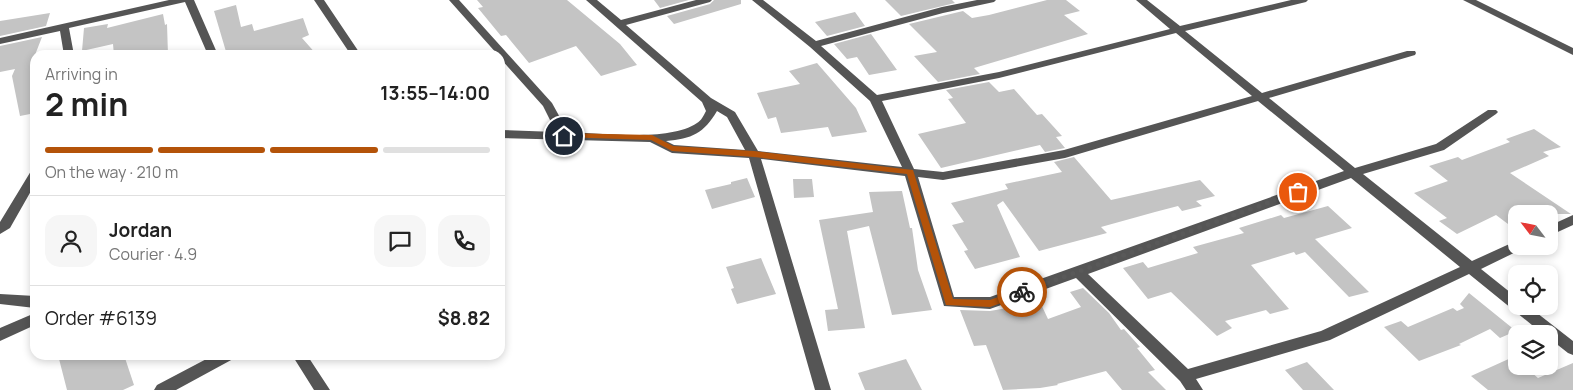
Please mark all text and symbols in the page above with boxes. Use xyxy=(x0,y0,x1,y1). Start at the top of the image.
text: Arriving in xyxy=(45,63,118,85)
text: 13:55–14:00 xyxy=(380,80,490,106)
text: 2 min xyxy=(45,82,128,126)
pin xyxy=(543,115,585,157)
icon: home xyxy=(550,122,578,150)
text: On the way · 210 m xyxy=(45,161,178,183)
pin xyxy=(1277,171,1319,213)
icon: bag xyxy=(1284,178,1312,206)
north arrow xyxy=(1508,205,1558,255)
map controls xyxy=(1508,205,1558,375)
button: person xyxy=(45,215,97,267)
button: chat xyxy=(374,215,426,267)
button: phone xyxy=(438,215,490,267)
text: Jordan xyxy=(109,217,172,243)
text: Courier · 4.9 xyxy=(109,243,197,265)
button: locate xyxy=(1508,265,1558,315)
courier xyxy=(997,267,1047,317)
icon: bike xyxy=(1008,278,1036,306)
text: Order #6139 xyxy=(45,305,157,331)
text: $8.82 xyxy=(438,305,490,331)
button: layers xyxy=(1508,325,1558,375)

